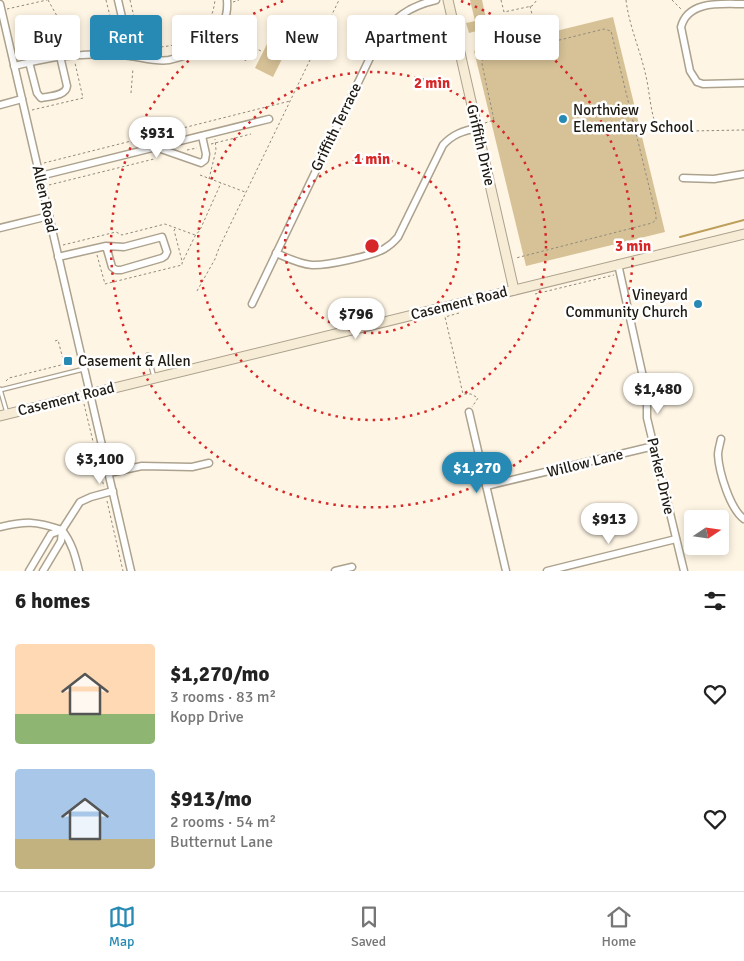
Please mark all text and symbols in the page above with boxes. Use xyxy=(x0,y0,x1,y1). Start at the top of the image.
chip: Buy xyxy=(15,15,80,60)
chip: Rent xyxy=(90,15,162,60)
chip: Filters xyxy=(172,15,257,60)
chip: New xyxy=(267,15,337,60)
chip: Apartment xyxy=(347,15,465,60)
chip: House xyxy=(475,15,559,60)
text: 2 min xyxy=(414,74,450,92)
street label: Griffith Terrace xyxy=(307,80,365,174)
place label: Northview Elementary School xyxy=(573,101,694,136)
street label: Griffith Drive xyxy=(463,103,499,187)
marker: Northview Elementary School xyxy=(557,113,569,125)
pin: $931 xyxy=(127,116,187,159)
text: $931 xyxy=(140,123,174,143)
text: 1 min xyxy=(354,150,390,168)
street label: Allen Road xyxy=(29,164,61,234)
centre of rings xyxy=(363,237,381,255)
text: 3 min xyxy=(615,237,651,255)
street label: Casement Road xyxy=(409,282,509,324)
place label: Vineyard Community Church xyxy=(565,286,688,321)
pin: $796 xyxy=(326,298,386,340)
marker: Vineyard Community Church xyxy=(692,298,704,310)
text: $796 xyxy=(339,304,373,324)
place label: Casement & Allen xyxy=(78,352,191,370)
marker: Casement & Allen xyxy=(62,355,74,367)
pin: $1,480 xyxy=(617,372,699,415)
street label: Casement Road xyxy=(16,378,116,420)
text: $1,480 xyxy=(634,379,682,399)
street label: Parker Drive xyxy=(643,436,679,516)
pin: $3,100 xyxy=(59,442,141,485)
street label: Willow Lane xyxy=(545,445,625,481)
text: $3,100 xyxy=(76,449,124,469)
pin: $1,270 xyxy=(436,452,518,494)
text: $1,270 xyxy=(453,458,501,478)
pin: $913 xyxy=(579,502,639,545)
text: $913 xyxy=(592,509,626,529)
north arrow xyxy=(684,510,729,555)
map controls xyxy=(684,510,729,555)
icon: filters xyxy=(701,587,729,615)
text: 6 homes xyxy=(15,588,90,614)
text: $1,270/mo xyxy=(170,661,269,687)
icon: home xyxy=(55,664,115,724)
icon: heart xyxy=(701,680,729,708)
text: 3 rooms · 83 m² xyxy=(170,687,276,707)
text: Kopp Drive xyxy=(170,707,244,727)
text: $913/mo xyxy=(170,786,252,812)
icon: home xyxy=(55,789,115,849)
icon: heart xyxy=(701,805,729,833)
text: 2 rooms · 54 m² xyxy=(170,812,276,832)
text: Butternut Lane xyxy=(170,832,273,852)
tab: Map xyxy=(108,903,136,950)
tab: Saved xyxy=(351,903,386,950)
tab: Home xyxy=(601,903,636,950)

